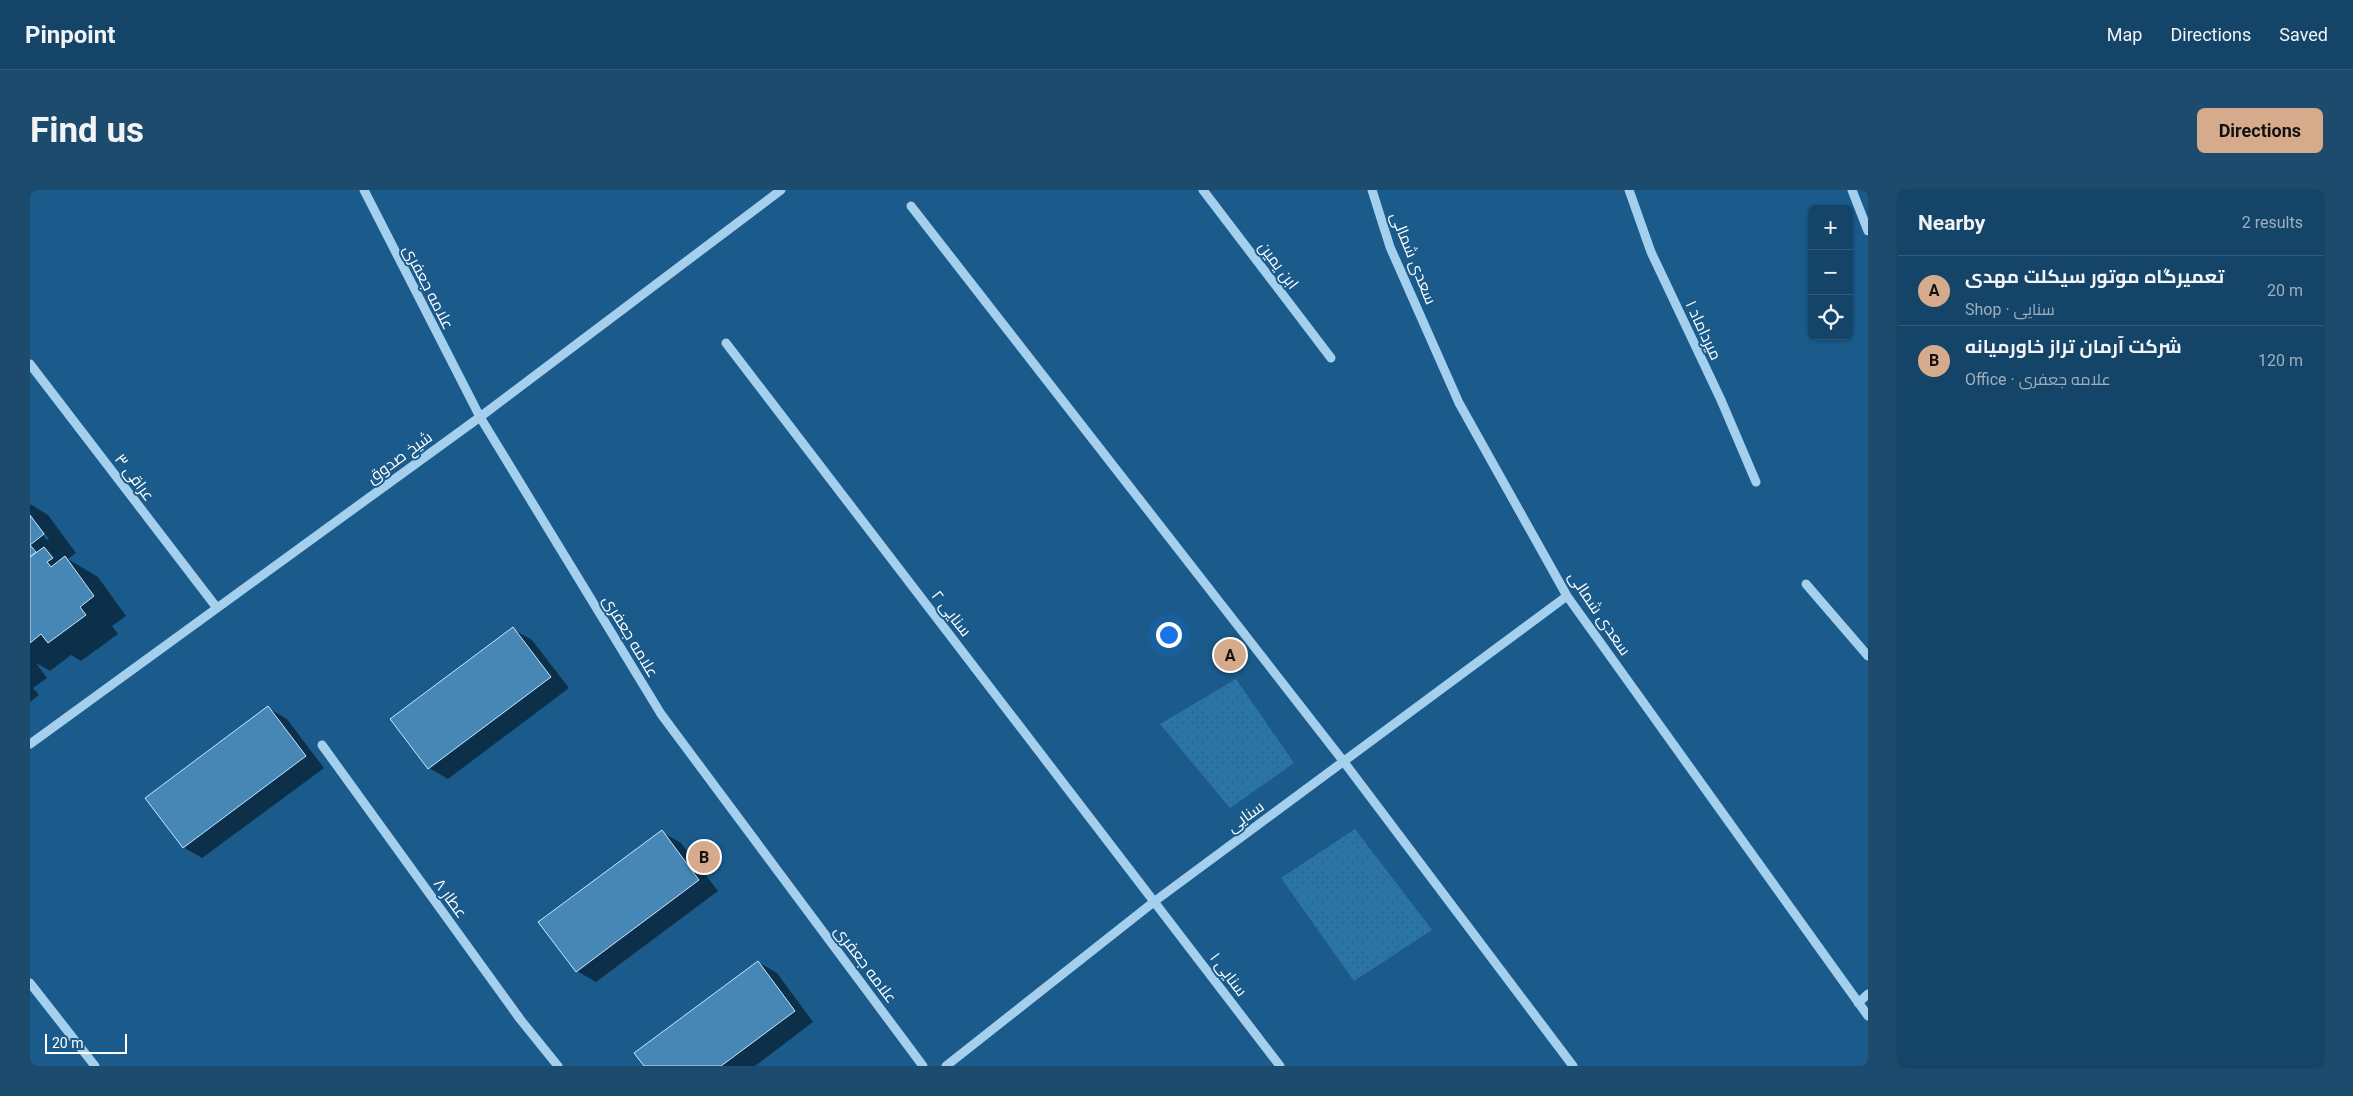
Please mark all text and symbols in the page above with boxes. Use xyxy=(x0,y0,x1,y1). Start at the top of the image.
text: Pinpoint xyxy=(25,21,115,49)
text: Map xyxy=(2107,24,2142,45)
text: Directions xyxy=(2170,24,2251,45)
text: Saved xyxy=(2279,24,2328,45)
button: Directions xyxy=(2197,108,2323,153)
text: Find us xyxy=(30,110,144,151)
map controls xyxy=(1808,205,1853,340)
button: + xyxy=(1808,205,1853,250)
street label: سعدی شمالی xyxy=(1386,209,1441,307)
text: Nearby xyxy=(1918,211,1985,235)
text: 2 results xyxy=(2242,213,2303,232)
street label: ابن یمین xyxy=(1254,238,1303,293)
street label: علامه جعفری xyxy=(398,242,458,333)
button: − xyxy=(1808,250,1853,295)
text: تعمیرگاه موتور سیکلت مهدی xyxy=(1965,265,2224,288)
text: A xyxy=(1929,281,1939,300)
text: 20 m xyxy=(2267,281,2303,300)
button: locate xyxy=(1808,295,1853,340)
street label: میرداماد ۱ xyxy=(1682,297,1726,363)
text: Shop · سنایی xyxy=(1965,300,2055,319)
text: شرکت آرمان تراز خاورمیانه xyxy=(1965,335,2182,358)
text: B xyxy=(1929,351,1939,370)
text: 120 m xyxy=(2258,351,2303,370)
text: Office · علامه جعفری xyxy=(1965,370,2111,389)
street label: شیخ صدوق xyxy=(363,427,437,489)
street label: عراقی ۳ xyxy=(110,450,158,505)
street label: سعدی شمالی xyxy=(1564,568,1635,660)
street label: سنایی ۲ xyxy=(927,586,976,641)
street label: علامه جعفری xyxy=(598,592,662,681)
your location xyxy=(1156,622,1182,648)
pin: A xyxy=(1214,636,1246,674)
street label: سنایی xyxy=(1223,797,1268,837)
pin: B xyxy=(688,838,720,876)
street label: عطار ۸ xyxy=(430,875,471,922)
street label: علامه جعفری xyxy=(829,922,901,1007)
street label: سنایی ۱ xyxy=(1205,949,1251,1001)
scale bar xyxy=(45,1031,128,1054)
text: 20 m xyxy=(52,1035,84,1051)

